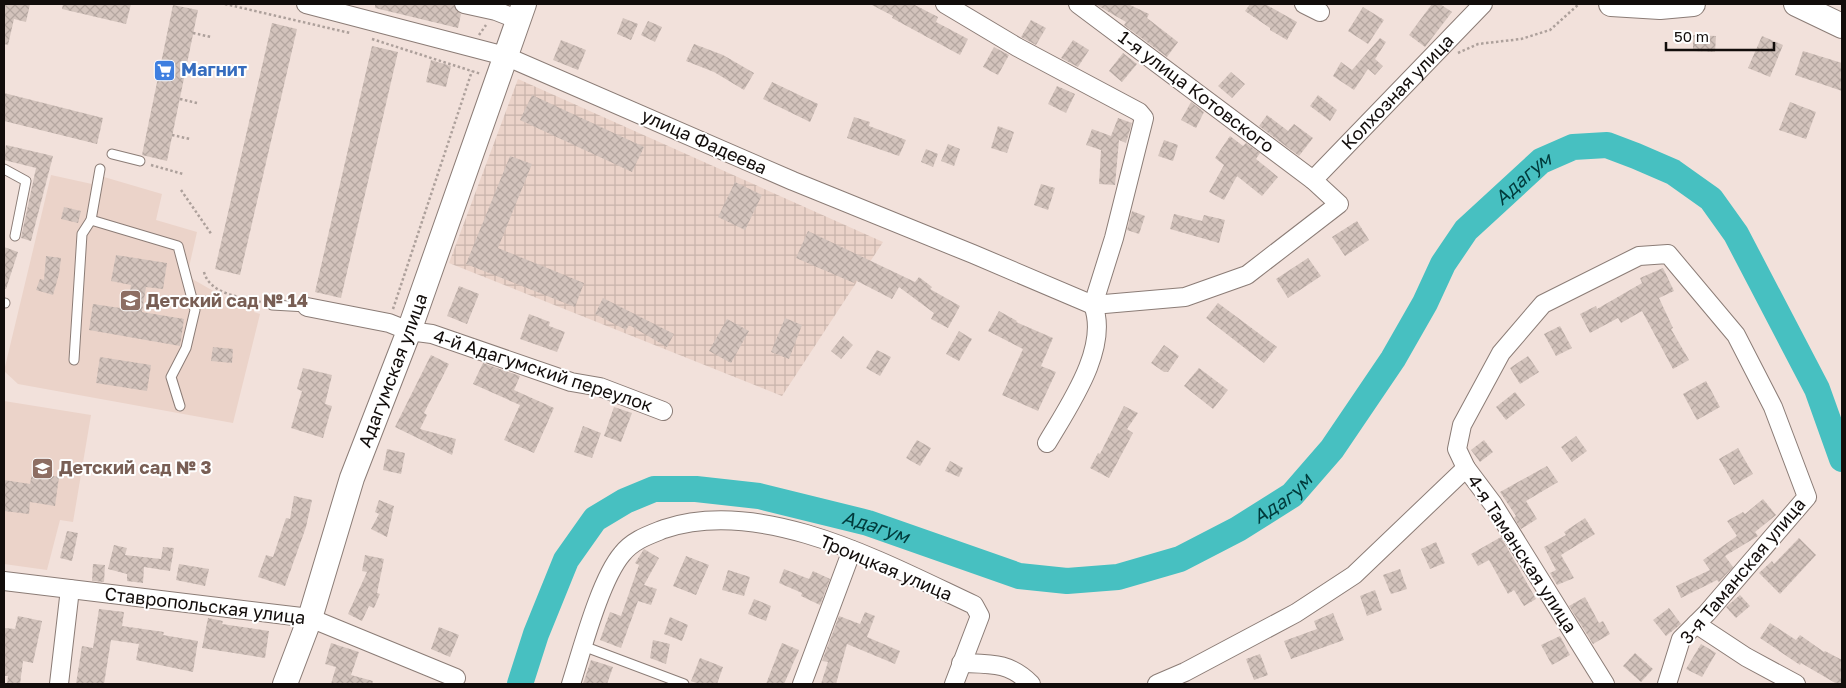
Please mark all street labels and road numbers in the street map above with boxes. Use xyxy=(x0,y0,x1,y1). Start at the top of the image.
street label: 1-я улица Котовского xyxy=(1114,25,1279,157)
street label: Колхозная улица xyxy=(1336,29,1458,154)
street label: улица Фадеева xyxy=(638,104,771,179)
street label: Адагумская улица xyxy=(353,290,431,450)
street label: 4-й Адагумский переулок xyxy=(431,324,656,416)
street label: 4-я Таманская улица xyxy=(1463,470,1582,637)
street label: 3-я Таманская улица xyxy=(1675,493,1810,648)
street label: Троицкая улица xyxy=(817,529,956,605)
street label: Ставропольская улица xyxy=(103,582,307,628)

